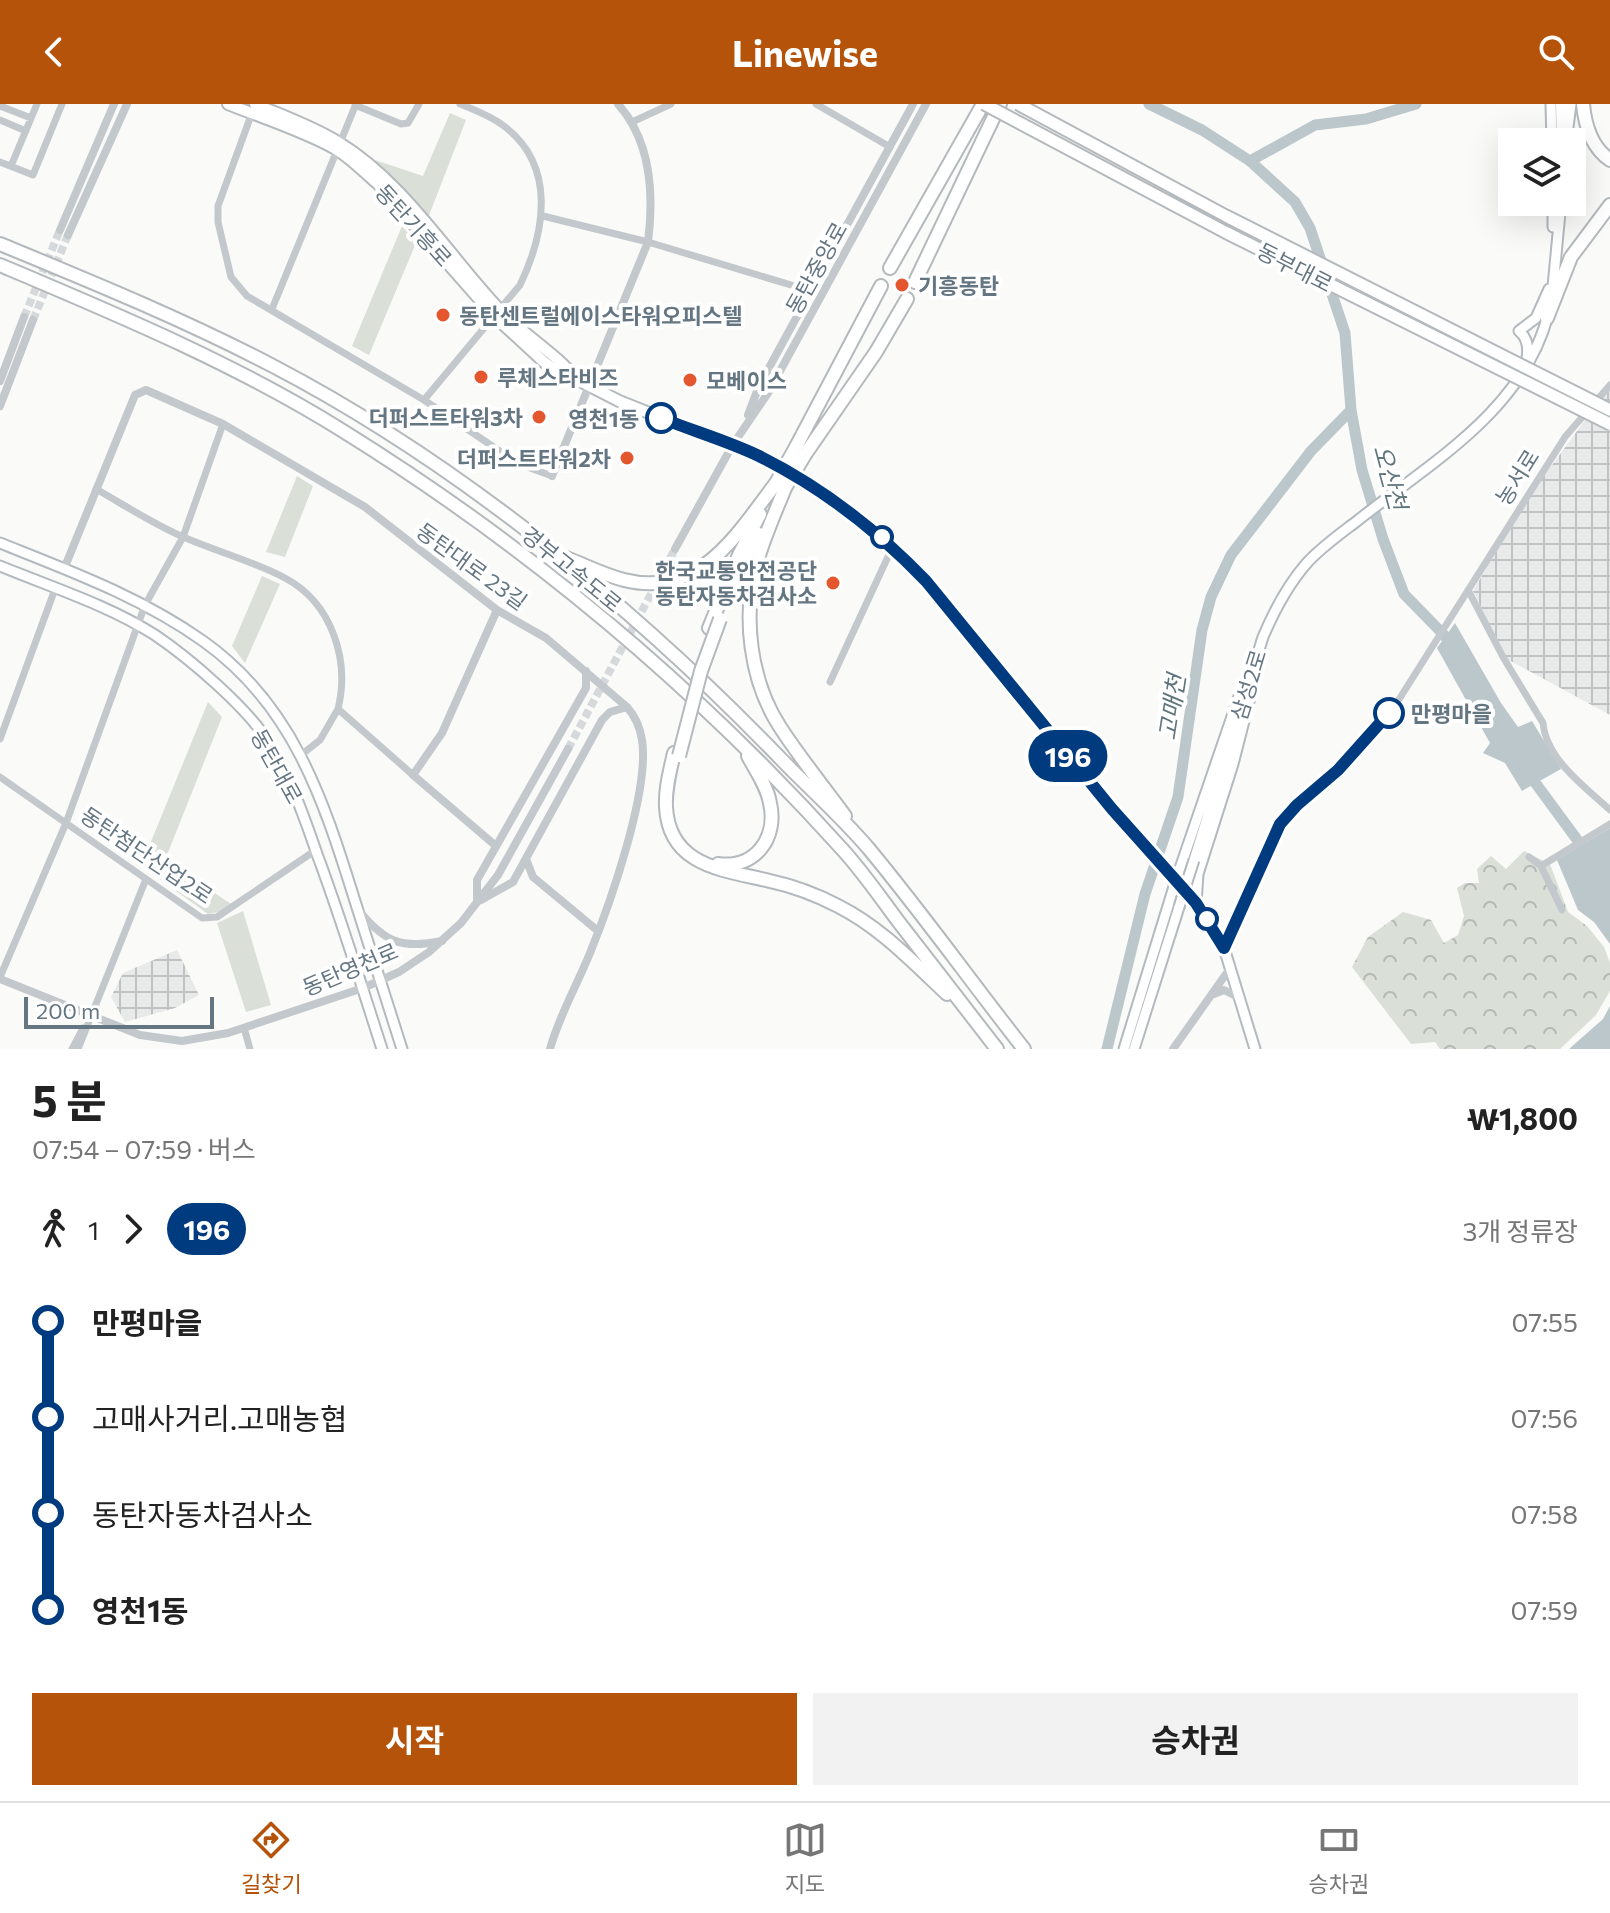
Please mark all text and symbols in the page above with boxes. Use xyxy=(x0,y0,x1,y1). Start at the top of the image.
icon: back xyxy=(32,30,76,74)
text: Linewise xyxy=(732,30,878,74)
icon: search xyxy=(1534,30,1578,74)
map controls xyxy=(1498,128,1586,216)
button: layers xyxy=(1498,128,1586,216)
street label: 동탄기흥로 xyxy=(370,178,458,272)
street label: 동탄중앙로 xyxy=(780,217,852,319)
street label: 동부대로 xyxy=(1253,237,1337,297)
place label: 기흥동탄 xyxy=(918,272,999,299)
marker: 기흥동탄 xyxy=(893,276,911,294)
place label: 동탄센트럴에이스타워오피스텔 xyxy=(459,302,742,329)
marker: 동탄센트럴에이스타워오피스텔 xyxy=(434,306,452,324)
place label: 루체스타비즈 xyxy=(497,364,618,391)
place label: 모베이스 xyxy=(706,367,787,394)
marker: 루체스타비즈 xyxy=(472,368,490,386)
marker: 모베이스 xyxy=(681,371,699,389)
marker: 영천1동 xyxy=(646,403,676,433)
place label: 더퍼스트타워3차 xyxy=(369,404,523,431)
place label: 영천1동 xyxy=(568,405,639,432)
marker: 더퍼스트타워3차 xyxy=(530,408,548,426)
water label: 오산천 xyxy=(1368,441,1414,516)
street label: 농서로 xyxy=(1489,444,1545,510)
place label: 더퍼스트타워2차 xyxy=(457,445,611,472)
marker: 더퍼스트타워2차 xyxy=(618,449,636,467)
street label: 동탄대로 23길 xyxy=(411,517,533,615)
street label: 경부고속도로 xyxy=(516,520,628,618)
unlabelled marker xyxy=(871,526,893,548)
place label: 한국교통안전공단 동탄자동차검사소 xyxy=(655,557,817,609)
marker: 한국교통안전공단 동탄자동차검사소 xyxy=(824,574,842,592)
street label: 삼성2로 xyxy=(1224,646,1272,724)
water label: 고매천 xyxy=(1151,669,1191,742)
marker: 만평마을 xyxy=(1374,698,1404,728)
place label: 만평마을 xyxy=(1411,700,1492,727)
street label: 동탄대로 xyxy=(246,724,308,808)
line badge: 196 xyxy=(1022,730,1114,782)
text: 196 xyxy=(1044,739,1092,773)
street label: 동탄첨단산업2로 xyxy=(76,801,218,909)
unlabelled marker xyxy=(1196,908,1218,930)
street label: 동탄영천로 xyxy=(298,937,402,1001)
scale bar xyxy=(24,993,214,1029)
text: 200 m xyxy=(36,997,100,1024)
text: 5 분 xyxy=(32,1072,107,1126)
text: ₩1,800 xyxy=(1467,1099,1578,1136)
text: 07:54 – 07:59 · 버스 xyxy=(32,1133,256,1164)
icon: walk xyxy=(32,1207,76,1251)
icon: forward xyxy=(111,1207,155,1251)
text: 196 xyxy=(183,1212,230,1246)
text: 1 xyxy=(88,1214,99,1245)
text: 3개 정류장 xyxy=(1463,1215,1578,1246)
text: 만평마을 xyxy=(92,1303,202,1340)
text: 07:55 xyxy=(1511,1306,1578,1337)
text: 고매사거리.고매농협 xyxy=(92,1399,347,1436)
text: 07:56 xyxy=(1511,1402,1578,1433)
text: 동탄자동차검사소 xyxy=(92,1495,313,1532)
text: 07:58 xyxy=(1511,1498,1578,1529)
text: 영천1동 xyxy=(92,1591,188,1628)
text: 07:59 xyxy=(1511,1594,1578,1625)
button: 시작 xyxy=(32,1693,797,1785)
button: 승차권 xyxy=(813,1693,1578,1785)
tab: 길찾기 xyxy=(241,1818,301,1898)
tab: 지도 xyxy=(783,1818,827,1898)
tab: 승차권 xyxy=(1308,1818,1369,1898)

